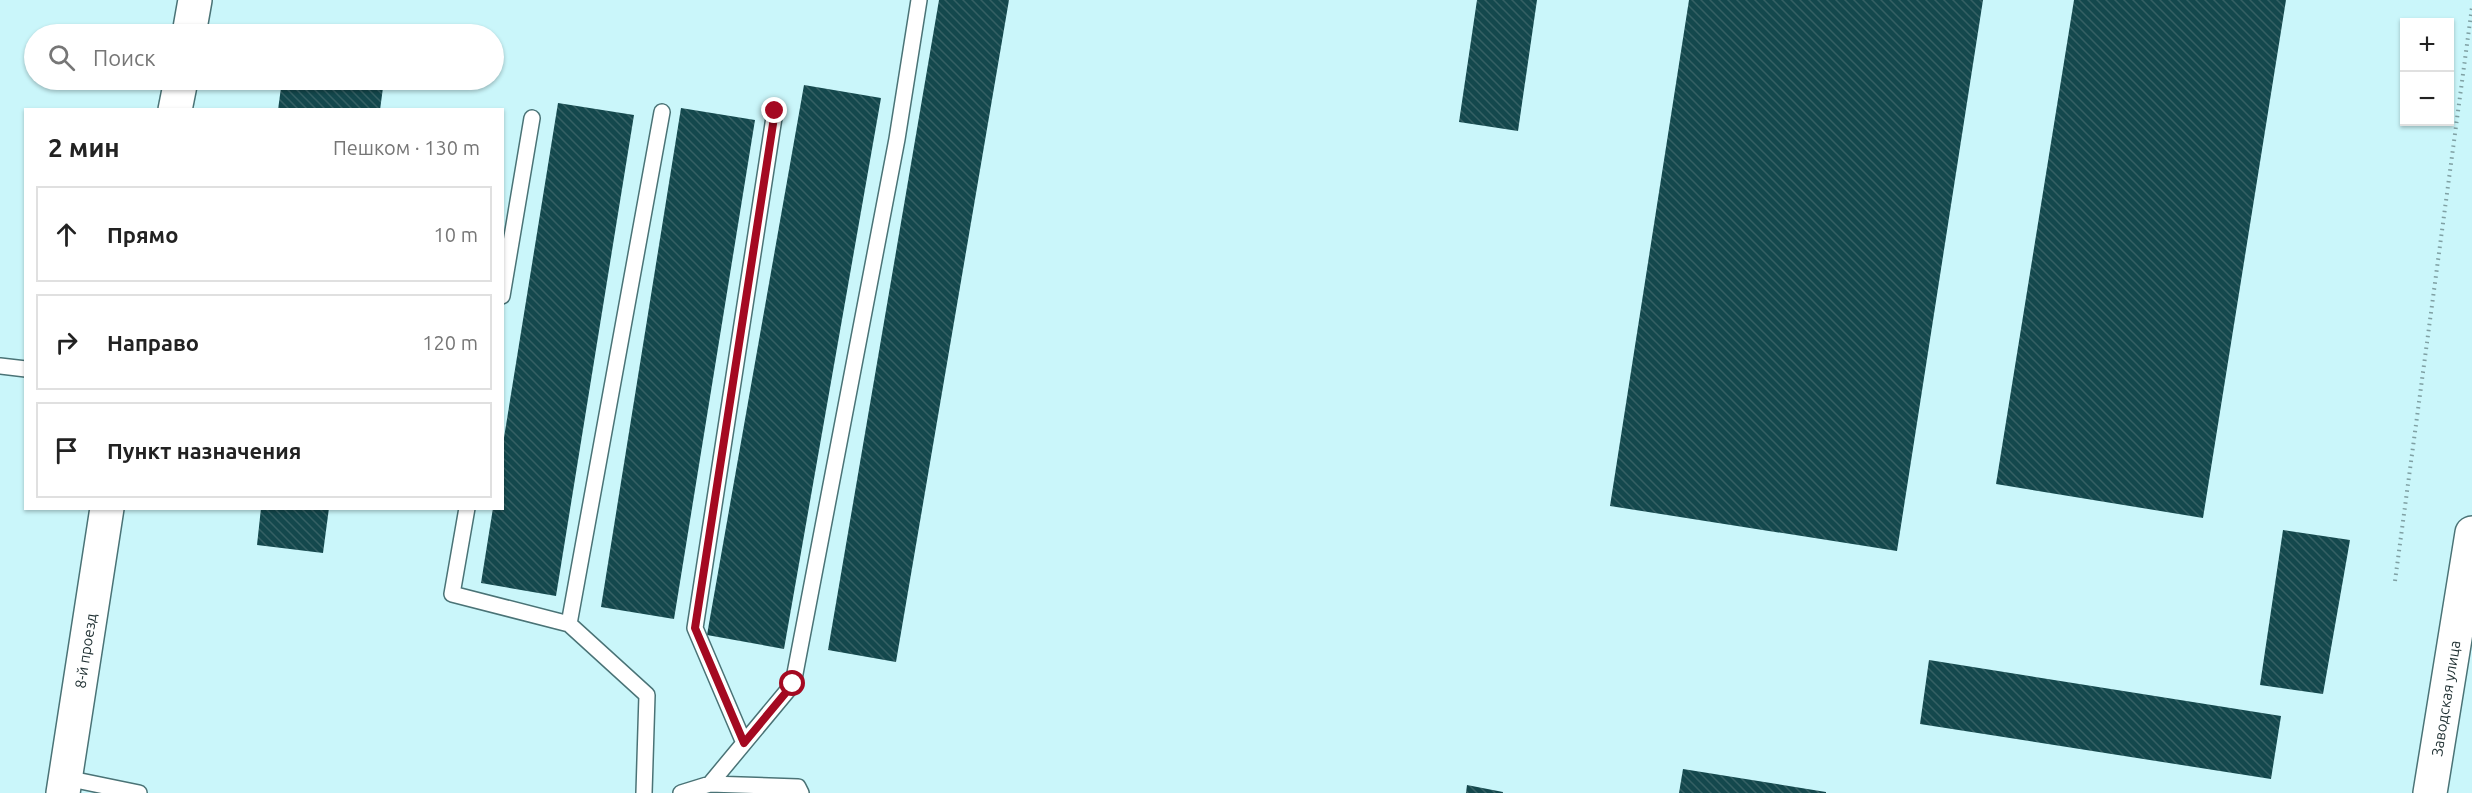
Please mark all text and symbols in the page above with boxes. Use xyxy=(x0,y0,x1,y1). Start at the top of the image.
map controls xyxy=(2400,18,2454,126)
button: + xyxy=(2400,18,2454,72)
search box xyxy=(24,24,504,90)
icon: search xyxy=(45,41,78,74)
text: Поиск xyxy=(93,45,156,70)
button: − xyxy=(2400,72,2454,126)
route end xyxy=(761,97,787,123)
text: 2 мин xyxy=(48,133,120,162)
text: Пешком · 130 m xyxy=(333,136,480,159)
icon: ahead xyxy=(50,218,83,251)
text: Прямо xyxy=(107,222,178,247)
text: 10 m xyxy=(434,223,478,246)
icon: right xyxy=(50,326,83,359)
text: Направо xyxy=(107,330,199,355)
text: 120 m xyxy=(422,331,478,354)
icon: arrive xyxy=(50,434,83,467)
text: Пункт назначения xyxy=(107,438,301,463)
street label: 8-й проезд xyxy=(71,612,99,689)
street label: Заводская улица xyxy=(2428,639,2463,757)
route start xyxy=(779,670,805,696)

